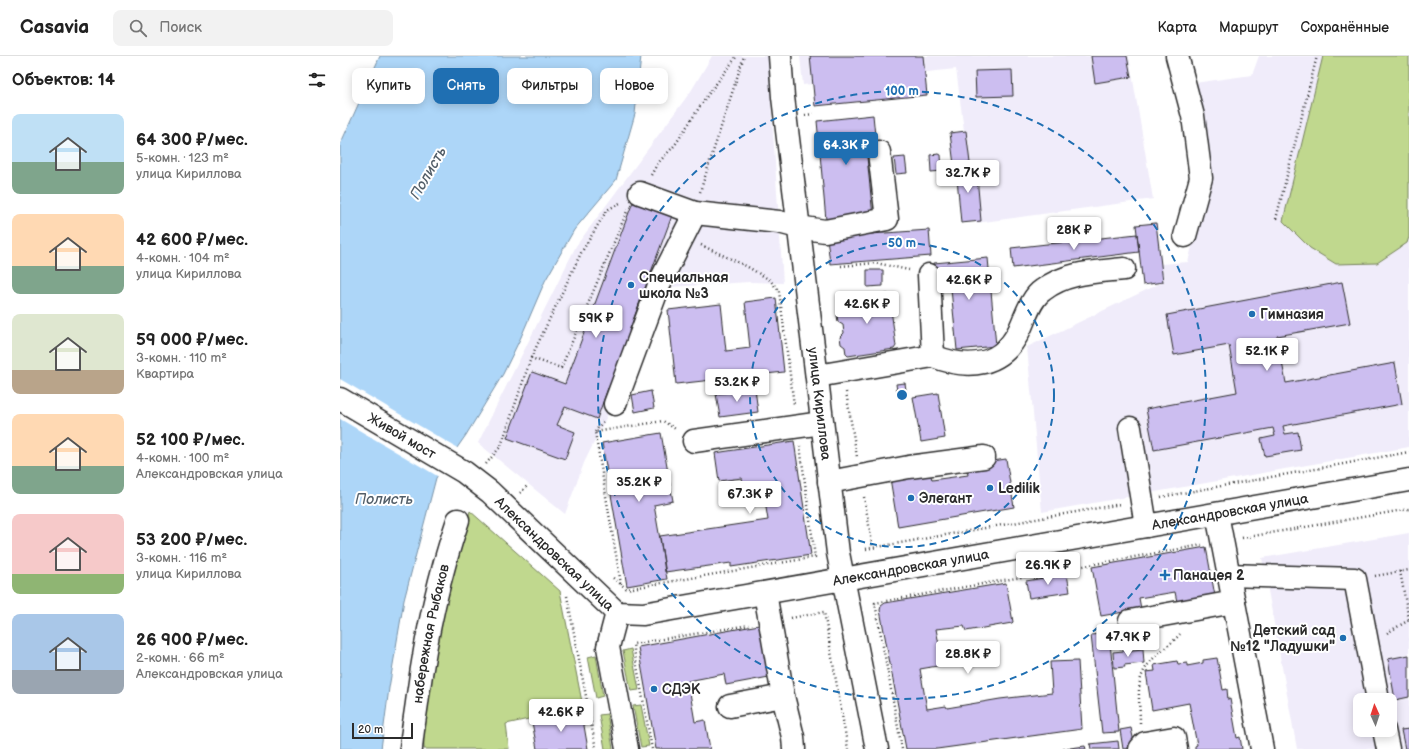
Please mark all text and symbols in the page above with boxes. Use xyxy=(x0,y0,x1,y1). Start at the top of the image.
search box xyxy=(113,10,393,46)
text: Casavia xyxy=(20,16,89,39)
icon: search xyxy=(127,17,149,39)
text: Поиск xyxy=(159,18,202,37)
text: Карта xyxy=(1158,19,1197,36)
text: Маршрут xyxy=(1219,19,1279,36)
text: Сохранённые xyxy=(1301,19,1389,36)
chip: Купить xyxy=(352,68,425,104)
chip: Снять xyxy=(433,68,499,104)
chip: Фильтры xyxy=(507,68,592,104)
chip: Новое xyxy=(600,68,668,104)
icon: filters xyxy=(306,69,328,91)
text: Объектов: 14 xyxy=(12,70,115,90)
text: 100 m xyxy=(885,84,919,99)
icon: home xyxy=(44,130,92,178)
text: 64 300 ₽/мес. xyxy=(136,130,248,150)
pin: 64.3K ₽ xyxy=(809,132,883,166)
text: 64.3K ₽ xyxy=(823,137,869,153)
water label: Полисть xyxy=(406,143,451,203)
text: 5-комн. · 123 m² xyxy=(136,150,229,166)
pin: 32.7K ₽ xyxy=(931,160,1005,194)
text: 32.7K ₽ xyxy=(945,165,991,181)
text: улица Кириллова xyxy=(136,166,242,182)
pin: 28K ₽ xyxy=(1046,217,1102,251)
text: 28K ₽ xyxy=(1056,222,1092,238)
icon: home xyxy=(44,230,92,278)
text: 42 600 ₽/мес. xyxy=(136,230,248,250)
text: 50 m xyxy=(888,236,916,251)
text: 4-комн. · 104 m² xyxy=(136,250,230,266)
text: улица Кириллова xyxy=(136,266,242,282)
pin: 42.6K ₽ xyxy=(932,267,1006,301)
place label: Специальная школа №3 xyxy=(639,269,728,302)
text: 42.6K ₽ xyxy=(946,272,992,288)
marker: Специальная школа №3 xyxy=(626,280,636,290)
pin: 42.6K ₽ xyxy=(830,291,904,325)
text: 42.6K ₽ xyxy=(844,296,890,312)
pin: 59K ₽ xyxy=(568,305,624,339)
place label: Гимназия xyxy=(1260,306,1324,323)
marker: Гимназия xyxy=(1247,309,1257,319)
text: 59K ₽ xyxy=(578,310,614,326)
icon: home xyxy=(44,330,92,378)
text: 59 000 ₽/мес. xyxy=(136,330,248,350)
pin: 52.1K ₽ xyxy=(1230,338,1304,372)
text: 52.1K ₽ xyxy=(1245,343,1289,359)
street label: улица Кириллова xyxy=(804,346,835,462)
text: 3-комн. · 110 m² xyxy=(136,350,227,366)
text: Квартира xyxy=(136,366,194,382)
pin: 53.2K ₽ xyxy=(700,369,774,403)
text: 53.2K ₽ xyxy=(714,374,760,390)
centre of rings xyxy=(895,388,909,402)
street label: Живой мост xyxy=(365,409,439,463)
icon: home xyxy=(44,430,92,478)
text: 52 100 ₽/мес. xyxy=(136,430,245,450)
text: 4-комн. · 100 m² xyxy=(136,450,229,466)
text: Александровская улица xyxy=(136,466,283,482)
pin: 35.2K ₽ xyxy=(602,469,676,503)
text: 35.2K ₽ xyxy=(616,474,662,490)
place label: Ledilik xyxy=(998,480,1040,497)
pin: 67.3K ₽ xyxy=(713,481,787,515)
marker: Ledilik xyxy=(985,483,995,493)
text: 67.3K ₽ xyxy=(727,486,773,502)
water label: Полисть xyxy=(355,490,413,509)
place label: Элегант xyxy=(919,490,972,507)
street label: Александровская улица xyxy=(1150,490,1310,534)
street label: Александровская улица xyxy=(490,493,618,615)
marker: Элегант xyxy=(906,493,916,503)
icon: home xyxy=(44,530,92,578)
text: 53 200 ₽/мес. xyxy=(136,530,247,550)
street label: Александровская улица xyxy=(830,546,991,590)
text: 3-комн. · 116 m² xyxy=(136,550,227,566)
pin: 26.9K ₽ xyxy=(1011,552,1085,586)
text: 26.9K ₽ xyxy=(1025,557,1071,573)
street label: набережная Рыбаков xyxy=(409,562,453,704)
text: улица Кириллова xyxy=(136,566,242,582)
place label: Панацея 2 xyxy=(1173,567,1245,584)
marker: Панацея 2 xyxy=(1160,570,1170,580)
place label: Детский сад №12 "Ладушки" xyxy=(1230,622,1336,655)
pin: 47.9K ₽ xyxy=(1091,624,1165,658)
text: 47.9K ₽ xyxy=(1105,629,1151,645)
icon: home xyxy=(44,630,92,678)
text: 26 900 ₽/мес. xyxy=(136,630,248,650)
marker: Детский сад №12 "Ладушки" xyxy=(1338,633,1348,643)
pin: 28.8K ₽ xyxy=(931,641,1005,675)
text: 28.8K ₽ xyxy=(945,646,991,662)
text: 2-комн. · 66 m² xyxy=(136,650,225,666)
text: Александровская улица xyxy=(136,666,283,682)
place label: СДЭК xyxy=(662,681,701,698)
marker: СДЭК xyxy=(649,684,659,694)
north arrow xyxy=(1353,693,1397,737)
map controls xyxy=(1353,693,1397,737)
pin: 42.6K ₽ xyxy=(524,699,598,733)
text: 42.6K ₽ xyxy=(538,704,584,720)
scale bar xyxy=(352,721,413,740)
text: 20 m xyxy=(358,723,383,736)

